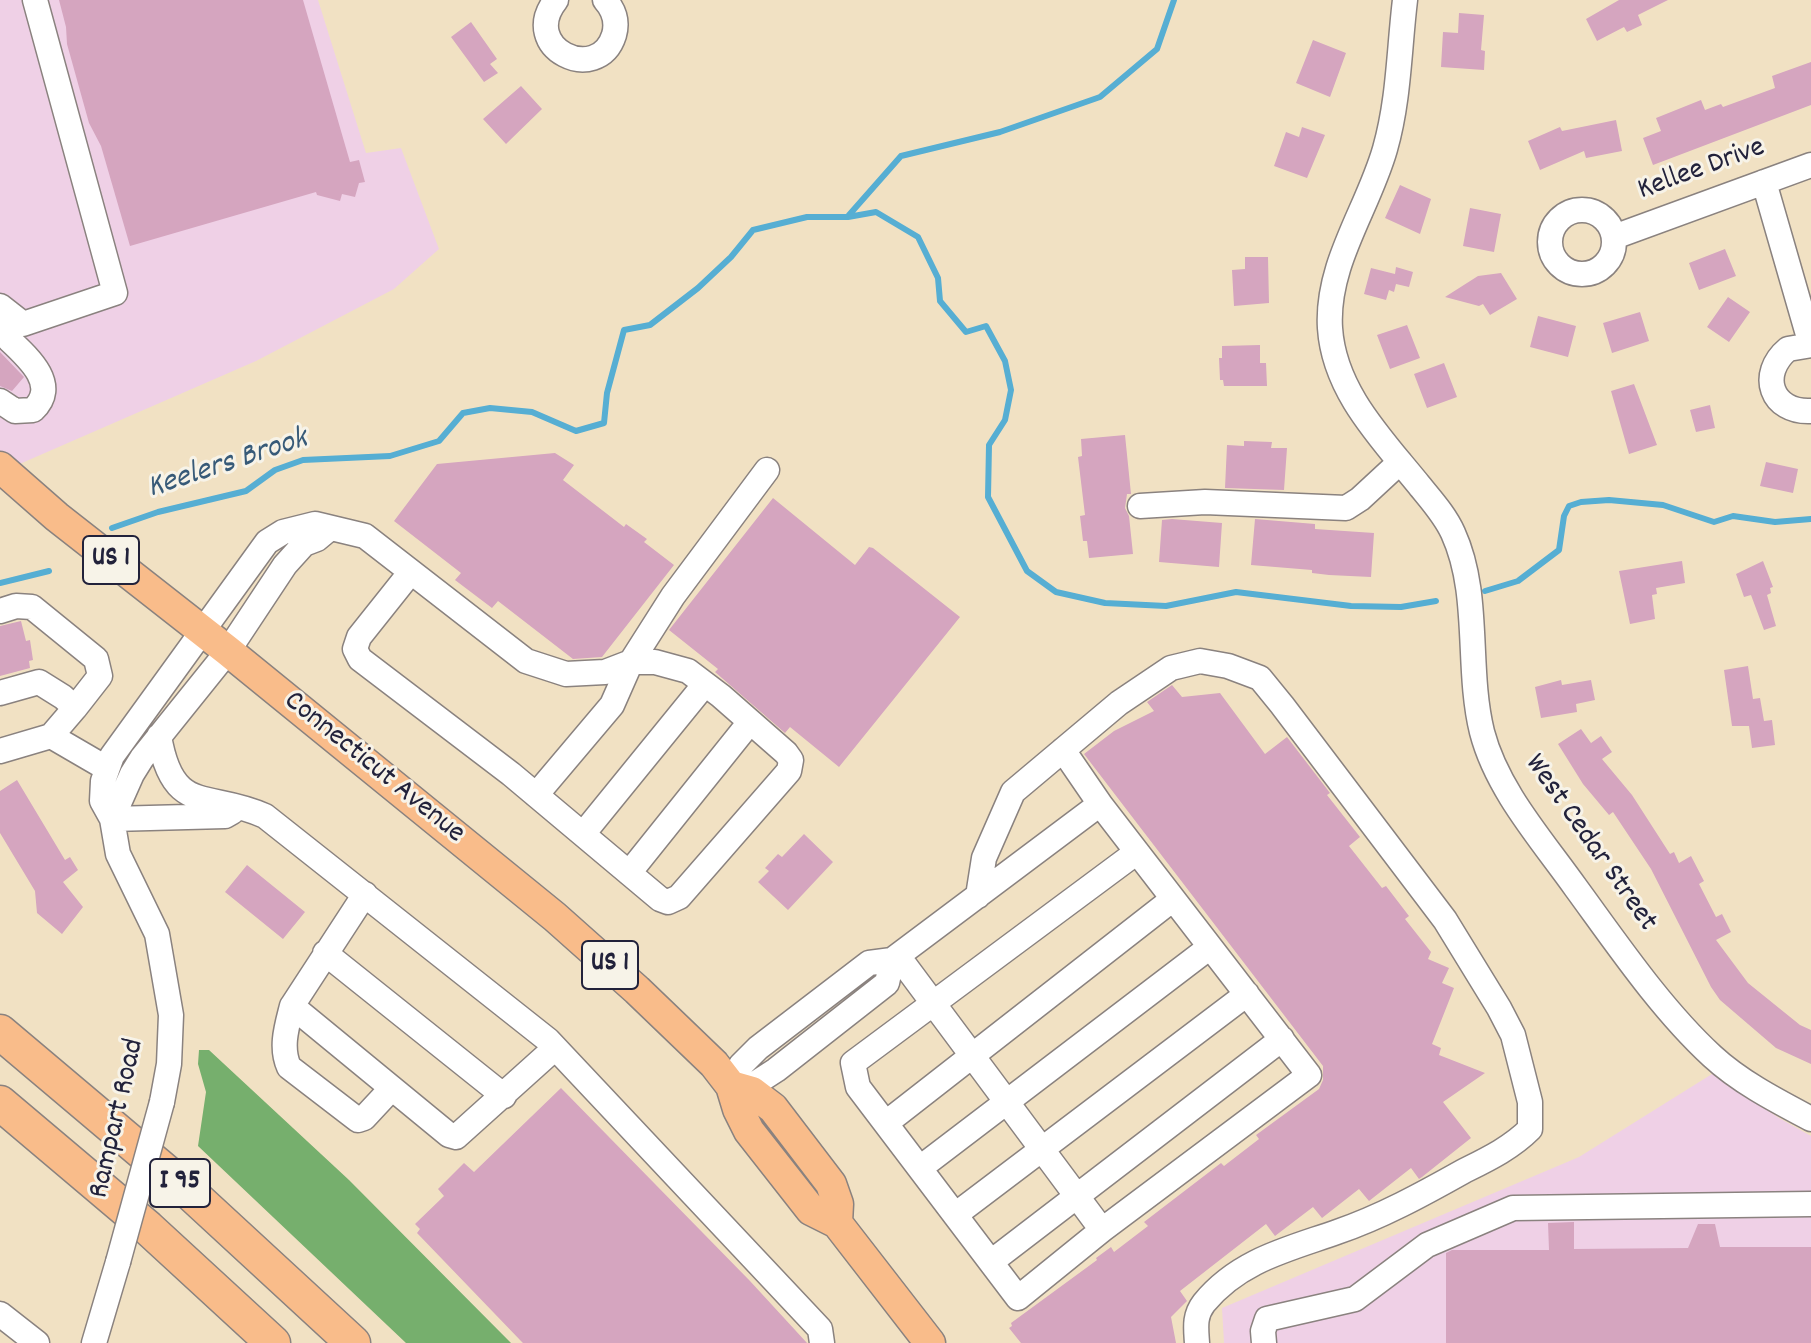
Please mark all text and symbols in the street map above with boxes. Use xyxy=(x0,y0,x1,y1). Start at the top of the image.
street label: Kellee Drive xyxy=(1634,131,1770,211)
water label: Keelers Brook xyxy=(143,422,313,510)
road number: US 1 xyxy=(83,536,139,584)
street label: Connecticut Avenue xyxy=(275,685,471,853)
street label: West Cedar Street xyxy=(1515,748,1663,940)
road number: US 1 xyxy=(582,941,638,989)
street label: Rampart Road xyxy=(83,1036,155,1202)
road number: I 95 xyxy=(150,1159,210,1207)

